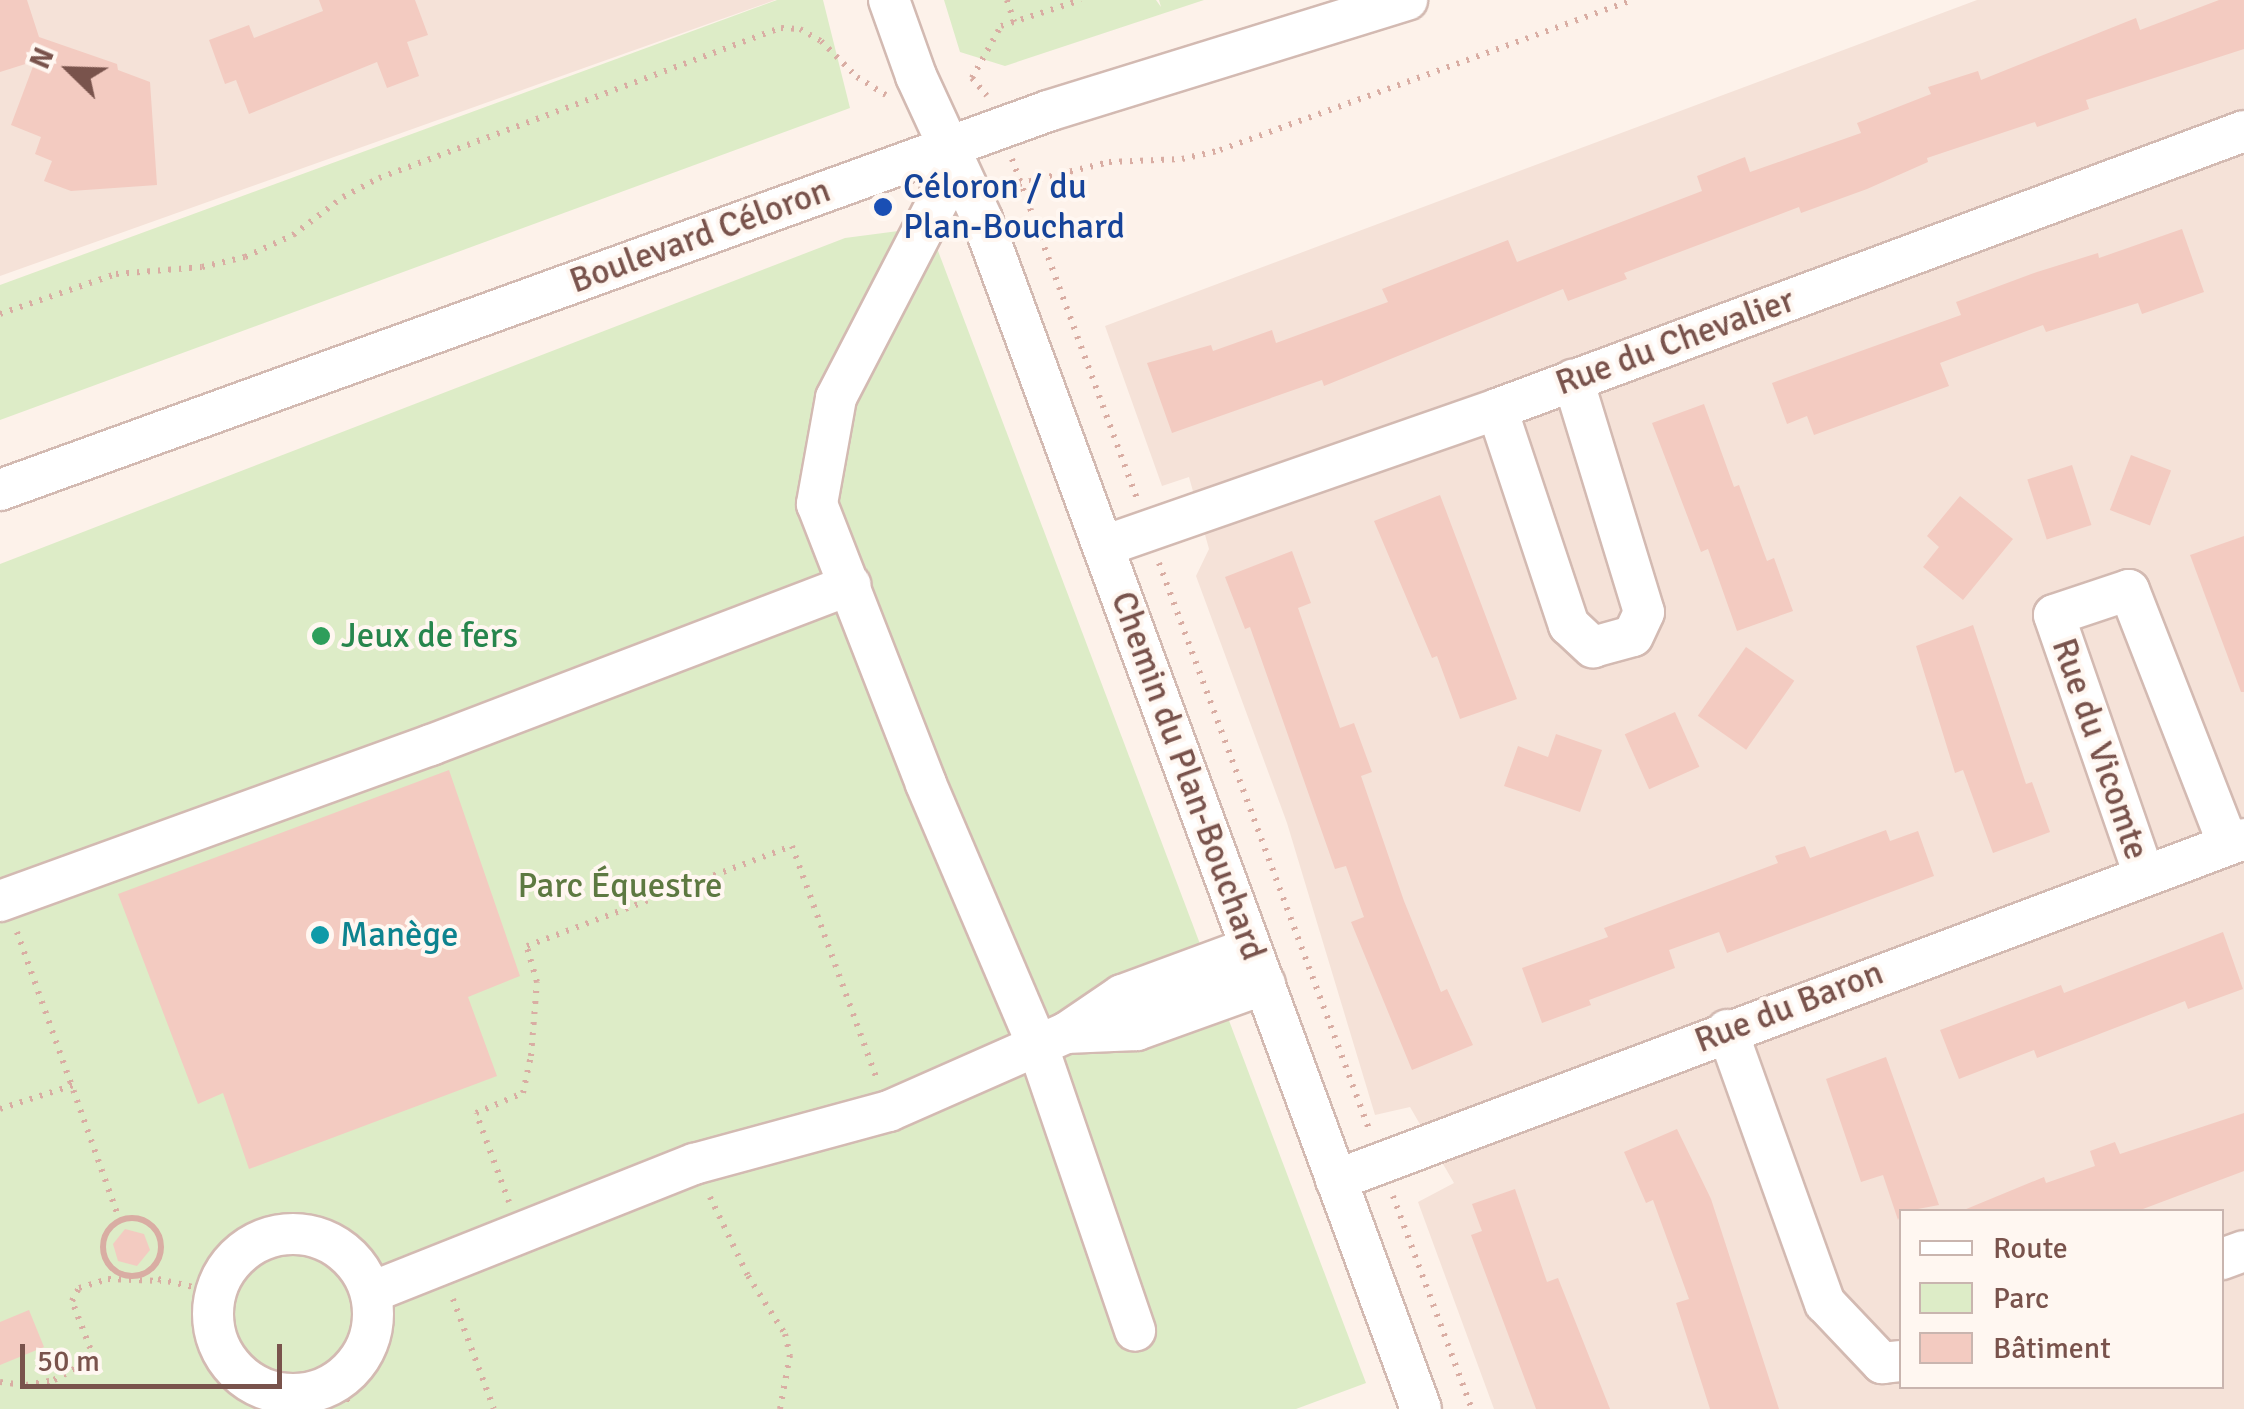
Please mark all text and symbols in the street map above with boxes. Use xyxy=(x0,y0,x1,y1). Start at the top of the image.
north arrow xyxy=(20,20,120,120)
text: N xyxy=(23,43,62,74)
place label: Céloron / du Plan-Bouchard xyxy=(903,166,1125,248)
street label: Boulevard Céloron xyxy=(564,169,836,303)
marker: Céloron / du Plan-Bouchard xyxy=(872,196,894,218)
street label: Rue du Chevalier xyxy=(1550,279,1800,405)
street label: Chemin du Plan-Bouchard xyxy=(1102,586,1274,966)
place label: Jeux de fers xyxy=(341,615,518,657)
marker: Jeux de fers xyxy=(310,625,332,647)
street label: Rue du Vicomte xyxy=(2042,633,2158,865)
park label: Parc Équestre xyxy=(517,865,723,907)
place label: Manège xyxy=(340,914,459,956)
marker: Manège xyxy=(309,924,331,946)
street label: Rue du Baron xyxy=(1689,952,1889,1062)
legend xyxy=(1899,1209,2224,1389)
text: Route xyxy=(1993,1230,2068,1267)
text: Parc xyxy=(1993,1280,2049,1317)
scale bar xyxy=(25,1324,288,1386)
text: Bâtiment xyxy=(1993,1330,2111,1367)
text: 50 m xyxy=(37,1343,100,1380)

